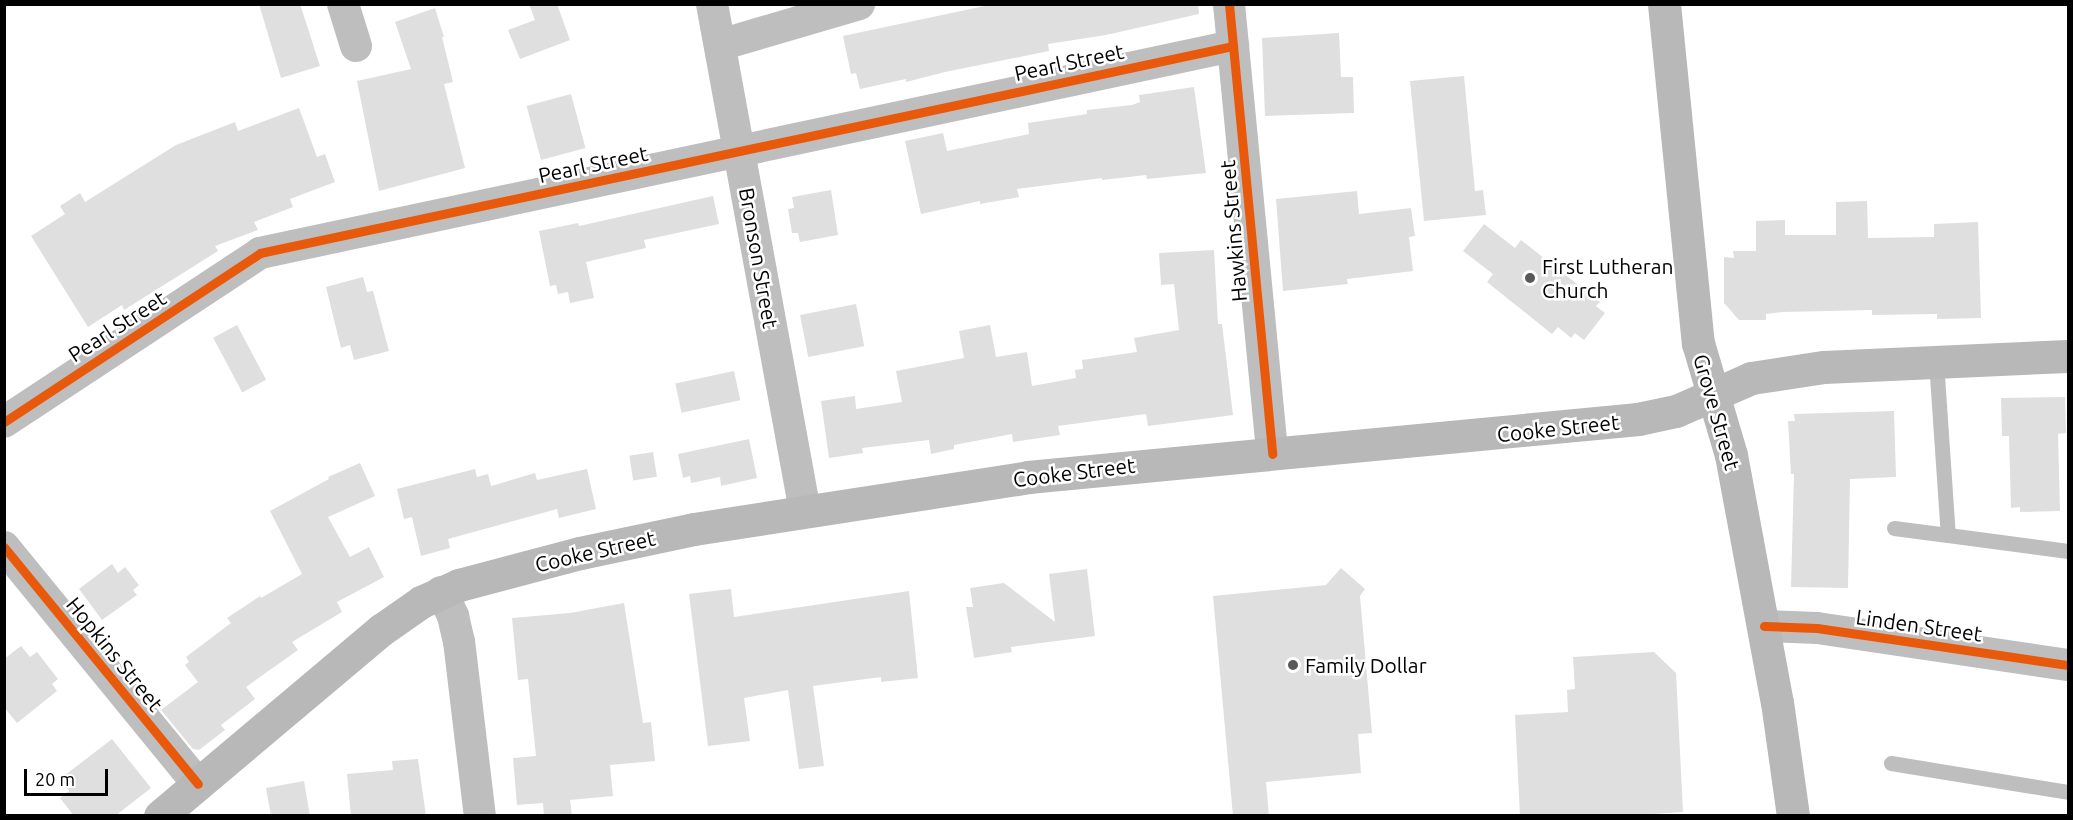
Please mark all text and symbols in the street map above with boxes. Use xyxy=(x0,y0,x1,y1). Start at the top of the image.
street label: Pearl Street xyxy=(1012,38,1126,86)
street label: Pearl Street xyxy=(536,140,650,188)
street label: Hawkins Street xyxy=(1214,159,1252,303)
street label: Bronson Street xyxy=(734,186,784,330)
place label: First Lutheran Church xyxy=(1542,253,1674,303)
marker: First Lutheran Church xyxy=(1523,271,1537,285)
street label: Pearl Street xyxy=(63,285,171,367)
street label: Grove Street xyxy=(1688,351,1746,473)
street label: Cooke Street xyxy=(1496,409,1620,447)
street label: Cooke Street xyxy=(1012,452,1136,492)
street label: Cooke Street xyxy=(532,525,658,577)
street label: Hopkins Street xyxy=(61,592,169,716)
street label: Linden Street xyxy=(1854,604,1984,646)
place label: Family Dollar xyxy=(1305,652,1427,678)
marker: Family Dollar xyxy=(1286,658,1300,672)
scale bar xyxy=(27,757,111,795)
text: 20 m xyxy=(35,769,75,789)

